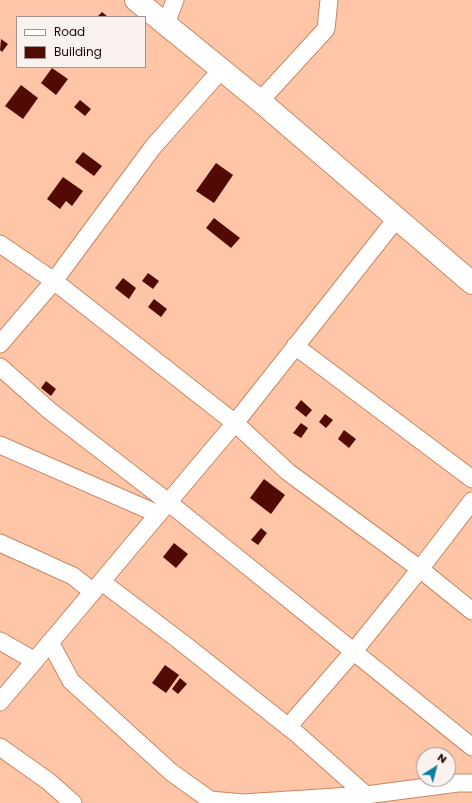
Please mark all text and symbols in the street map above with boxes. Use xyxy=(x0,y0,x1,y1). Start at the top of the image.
legend xyxy=(16,16,146,68)
text: Road xyxy=(54,23,85,40)
text: Building xyxy=(54,43,102,60)
north arrow xyxy=(416,747,456,787)
text: N xyxy=(434,749,451,767)

